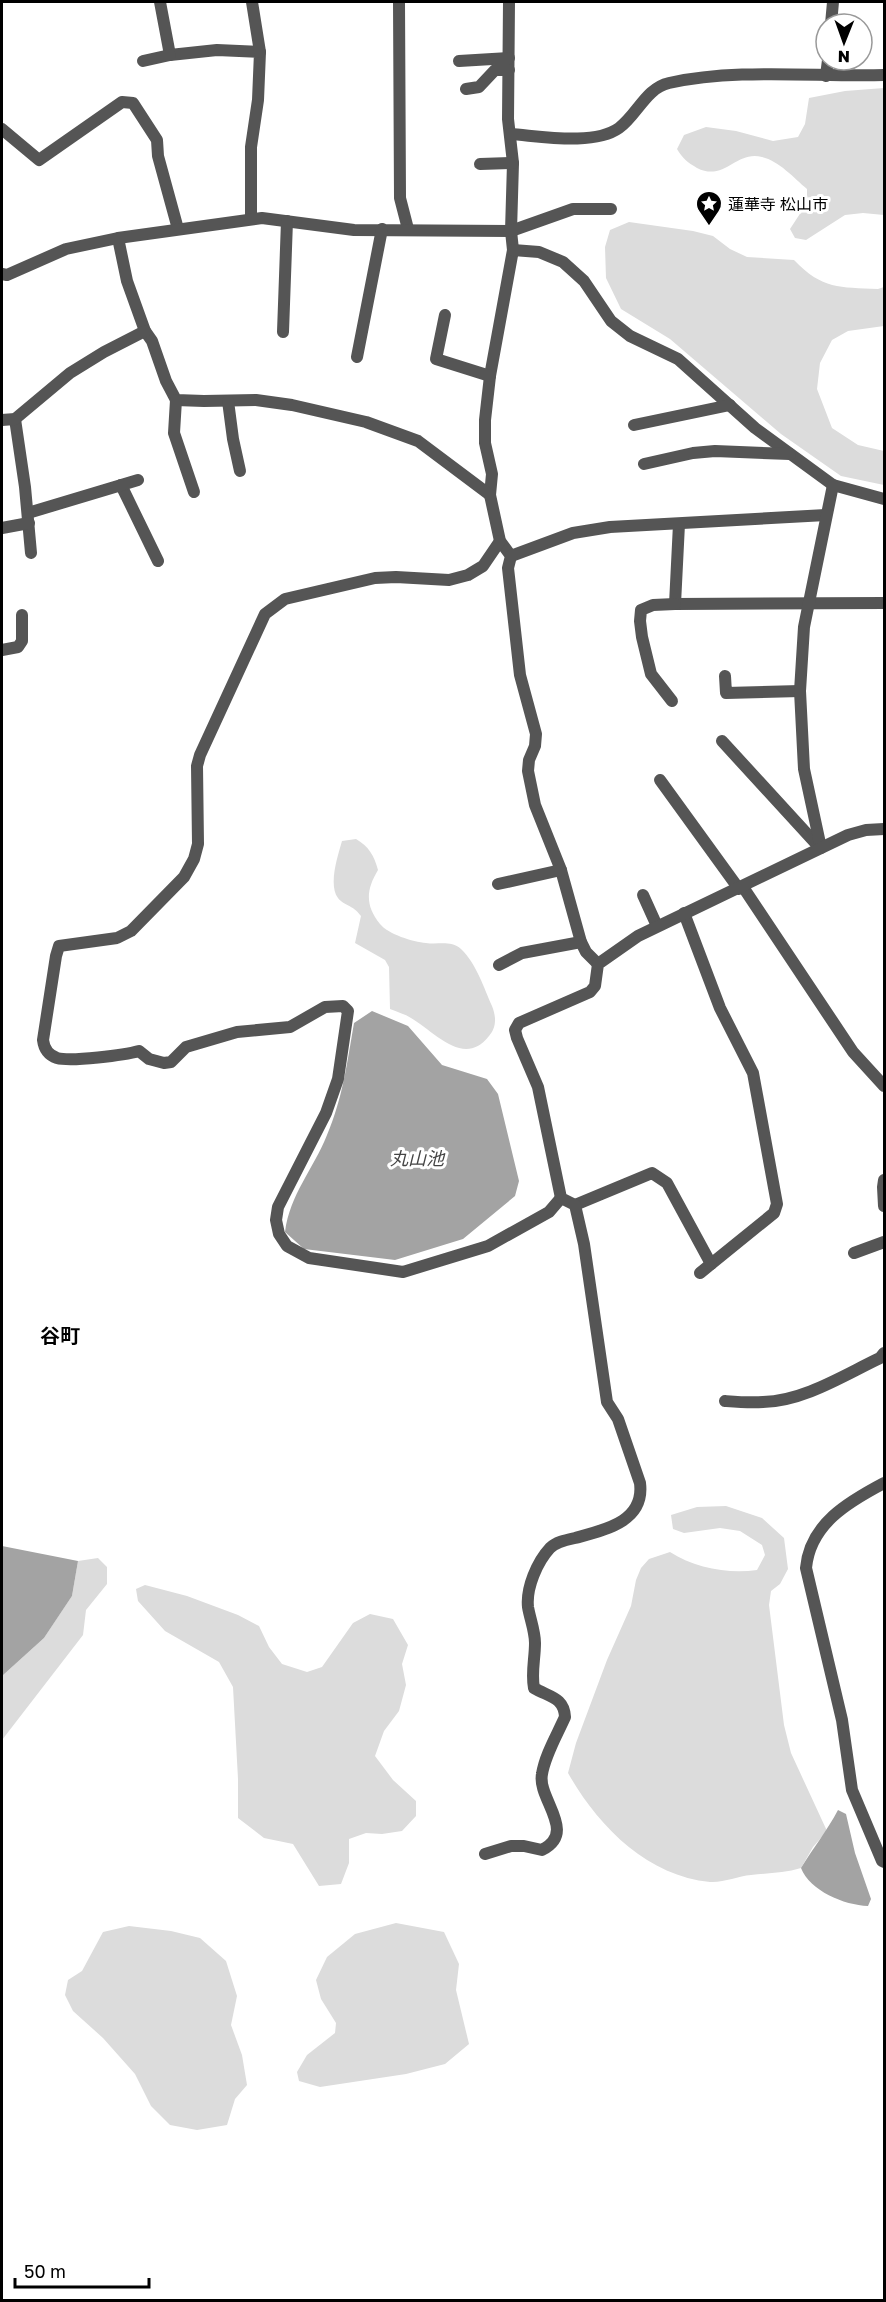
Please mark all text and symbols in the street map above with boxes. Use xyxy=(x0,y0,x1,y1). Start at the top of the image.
north arrow xyxy=(814,12,874,72)
text: N xyxy=(837,47,850,67)
place icon: 蓮華寺 松山市 xyxy=(694,189,724,227)
place label: 蓮華寺 松山市 xyxy=(728,194,828,214)
water label: 丸山池 xyxy=(390,1147,446,1169)
district label: 谷町 xyxy=(40,1323,80,1347)
scale bar xyxy=(15,2251,148,2289)
text: 50 m xyxy=(24,2260,66,2282)

